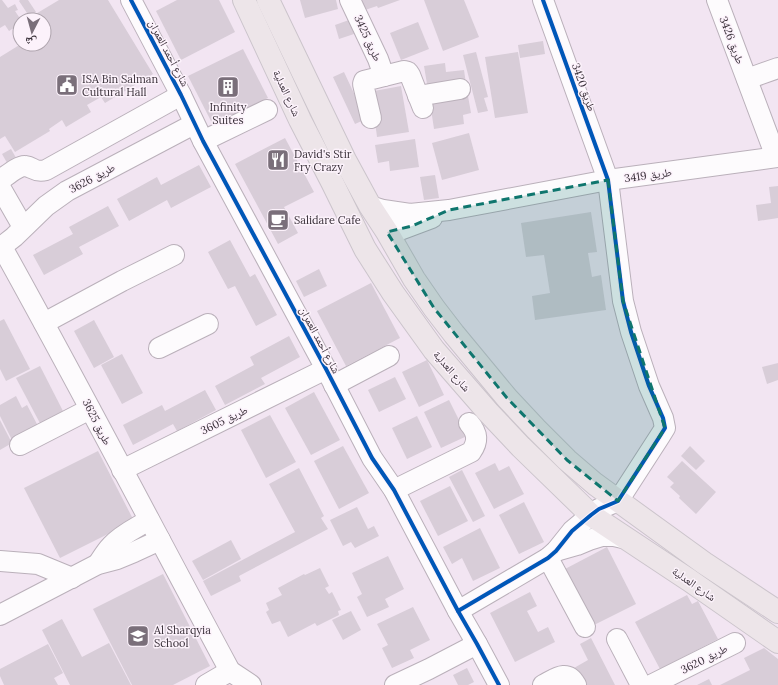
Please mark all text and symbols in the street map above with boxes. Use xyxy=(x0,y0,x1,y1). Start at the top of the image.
north arrow xyxy=(12,12,52,52)
street label: طريق 3425 xyxy=(351,13,385,63)
street label: طريق 3426 xyxy=(717,14,747,66)
street label: شارع أحمد العمران xyxy=(146,17,192,89)
text: ش xyxy=(24,33,38,50)
street label: طريق 3420 xyxy=(569,61,599,113)
street label: شارع العدلية xyxy=(270,67,304,119)
public building icon: ISA Bin Salman Cultural Hall xyxy=(54,72,80,98)
place label: ISA Bin Salman Cultural Hall xyxy=(82,72,159,99)
building icon: Infinity Suites xyxy=(215,74,241,100)
place label: Infinity Suites xyxy=(209,100,247,127)
restaurant icon: David's Stir Fry Crazy xyxy=(265,147,291,173)
place label: David's Stir Fry Crazy xyxy=(294,147,352,174)
street label: طريق 3626 xyxy=(67,160,117,196)
street label: طريق 3419 xyxy=(623,165,673,185)
cafe icon: Salidare Cafe xyxy=(265,207,291,233)
place label: Salidare Cafe xyxy=(294,213,361,227)
street label: شارع أحمد العمران xyxy=(297,304,343,376)
street label: شارع العدلية xyxy=(430,348,474,394)
street label: طريق 3625 xyxy=(79,397,115,447)
street label: طريق 3605 xyxy=(198,403,250,437)
street label: شارع العدلية xyxy=(670,564,718,604)
school or university icon: Al Sharqyia School xyxy=(125,623,151,649)
place label: Al Sharqyia School xyxy=(153,623,211,650)
street label: طريق 3620 xyxy=(678,641,730,677)

